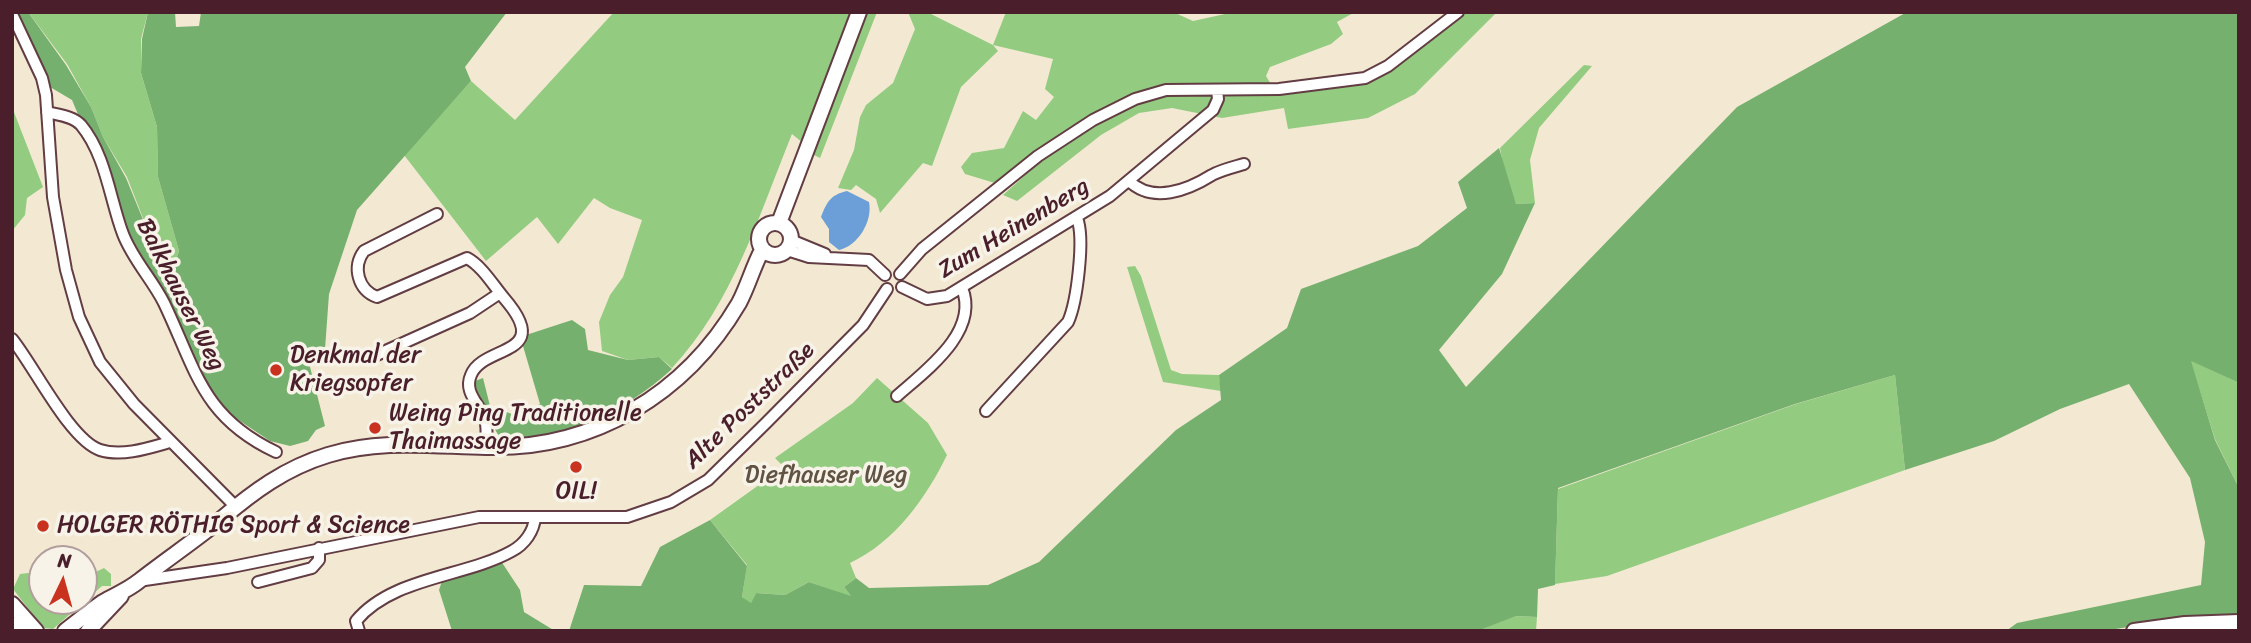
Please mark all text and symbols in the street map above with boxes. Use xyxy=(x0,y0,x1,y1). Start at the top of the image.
street label: Zum Heinenberg xyxy=(933,173,1095,285)
street label: Balkhauser Weg xyxy=(129,214,231,376)
street label: Alte Poststraße xyxy=(679,336,821,476)
place label: Denkmal der Kriegsopfer xyxy=(290,342,421,398)
marker: Denkmal der Kriegsopfer xyxy=(268,362,284,378)
place label: Weing Ping Traditionelle Thaimassage xyxy=(389,400,642,456)
marker: Weing Ping Traditionelle Thaimassage xyxy=(367,420,383,436)
marker: OIL! xyxy=(568,459,584,475)
park label: Diefhauser Weg xyxy=(745,462,907,490)
place label: OIL! xyxy=(556,478,596,506)
place label: HOLGER RÖTHIG Sport & Science xyxy=(57,512,410,540)
marker: HOLGER RÖTHIG Sport & Science xyxy=(35,518,51,534)
text: N xyxy=(57,544,73,578)
north arrow xyxy=(28,545,98,615)

